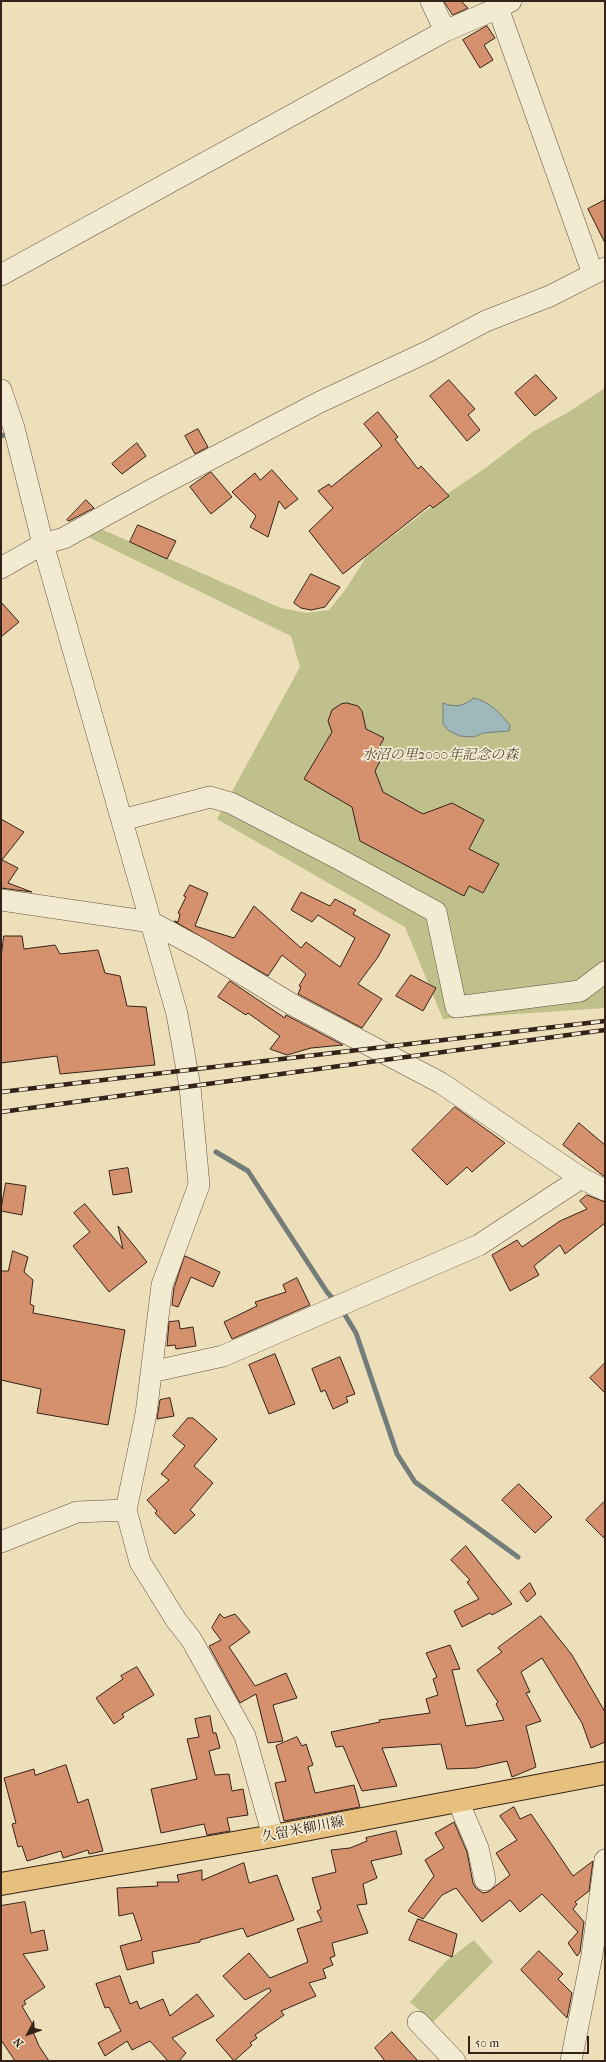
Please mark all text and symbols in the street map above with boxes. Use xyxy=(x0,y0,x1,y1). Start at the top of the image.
park label: 水沼の里2000年記念の森 xyxy=(362,748,518,764)
street label: 久留米柳川線 xyxy=(260,1814,346,1846)
north arrow xyxy=(8,2014,48,2054)
scale bar xyxy=(470,2028,591,2054)
text: N xyxy=(11,2035,26,2050)
text: 50 m xyxy=(475,2036,499,2050)

